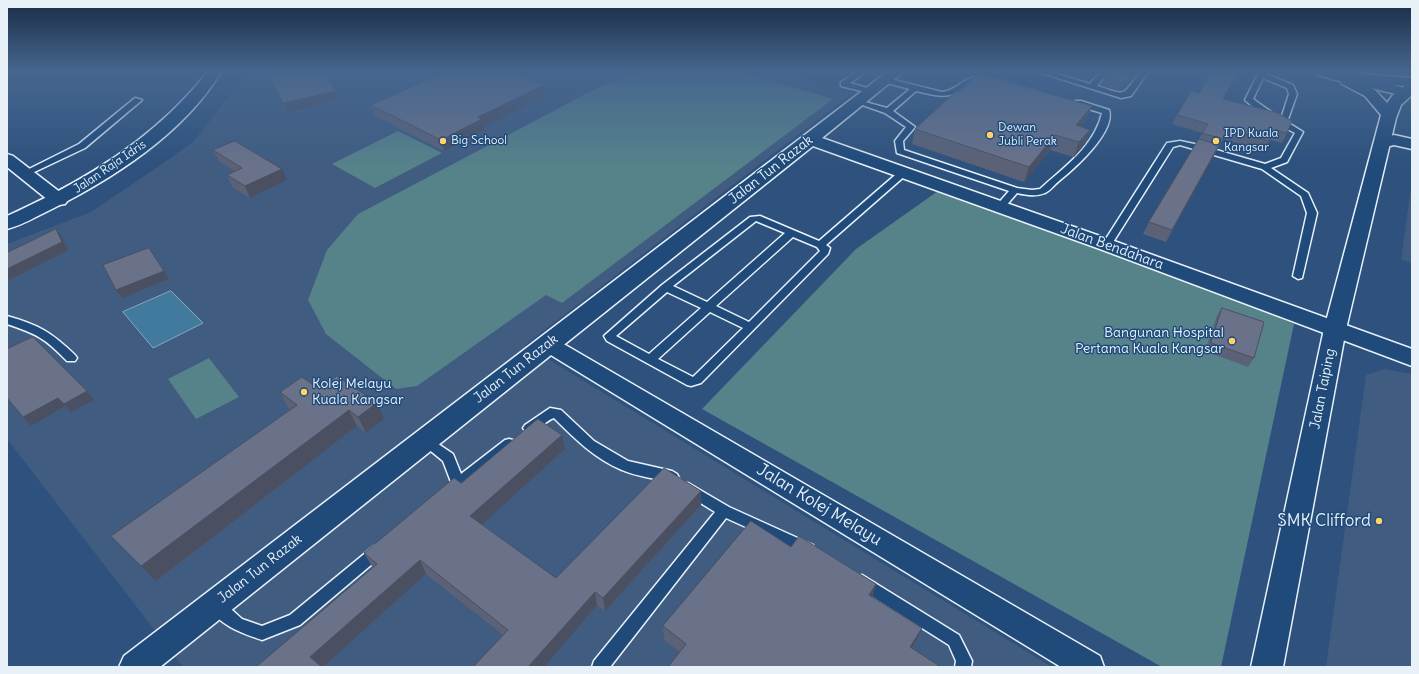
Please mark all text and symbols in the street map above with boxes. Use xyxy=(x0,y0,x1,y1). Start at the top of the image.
place label: Dewan Jubli Perak xyxy=(998,121,1057,149)
place label: IPD Kuala Kangsar xyxy=(1224,127,1278,155)
marker: Dewan Jubli Perak xyxy=(985,130,995,140)
street label: Jalan Tun Razak xyxy=(726,132,816,208)
place label: Big School xyxy=(451,134,507,148)
marker: Big School xyxy=(438,136,448,146)
marker: IPD Kuala Kangsar xyxy=(1211,136,1221,146)
street label: Jalan Raja Idris xyxy=(71,137,149,197)
street label: Jalan Bendahara xyxy=(1058,221,1166,273)
place label: Bangunan Hospital Pertama Kuala Kangsar xyxy=(1075,325,1224,358)
street label: Jalan Tun Razak xyxy=(471,331,561,407)
marker: Bangunan Hospital Pertama Kuala Kangsar xyxy=(1227,336,1237,346)
street label: Jalan Taiping xyxy=(1307,347,1339,431)
place label: Kolej Melayu Kuala Kangsar xyxy=(312,376,404,408)
marker: Kolej Melayu Kuala Kangsar xyxy=(299,387,309,397)
street label: Jalan Kolej Melayu xyxy=(753,460,885,550)
place label: SMK Clifford xyxy=(1277,511,1371,531)
marker: SMK Clifford xyxy=(1374,516,1384,526)
street label: Jalan Tun Razak xyxy=(215,531,305,607)

